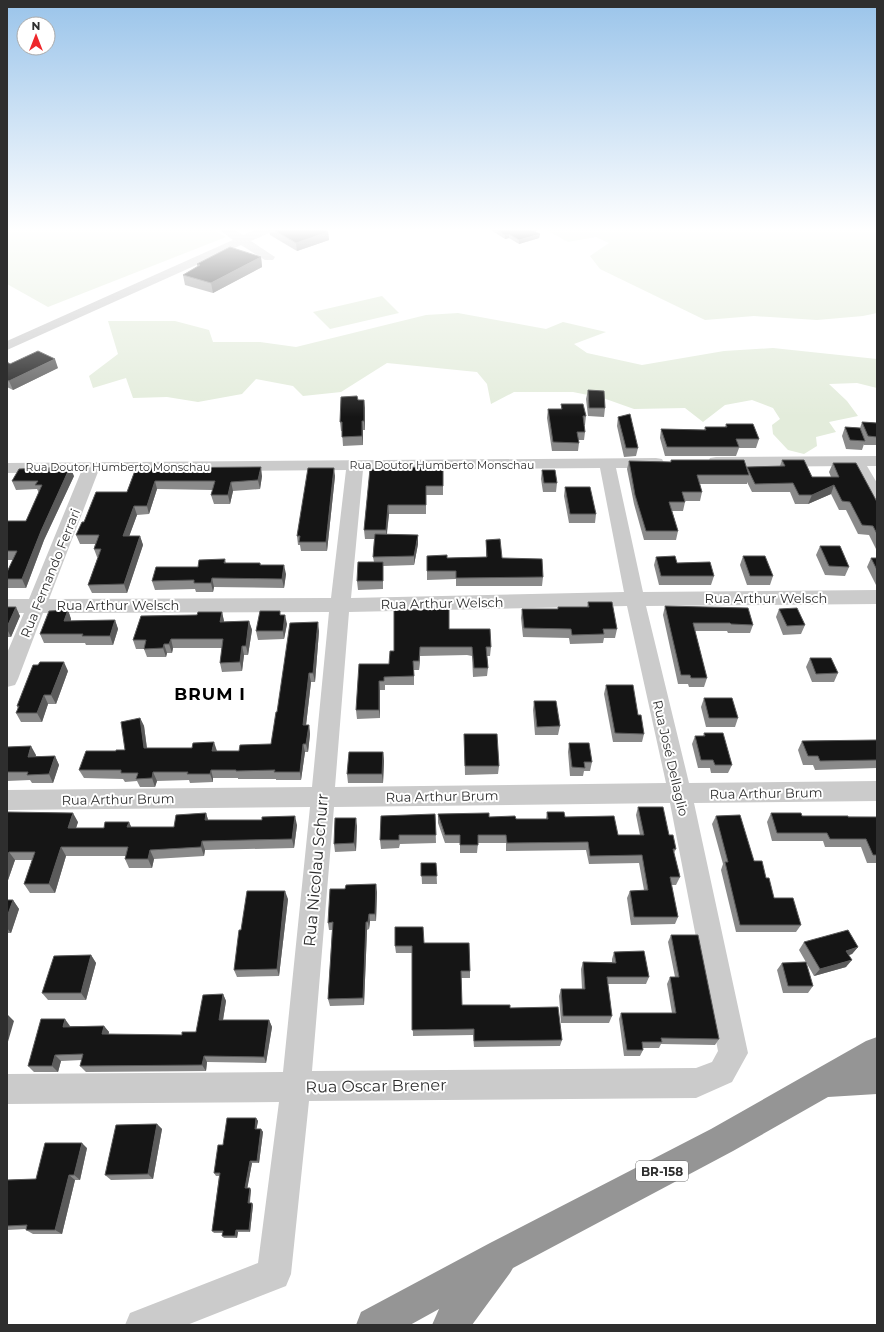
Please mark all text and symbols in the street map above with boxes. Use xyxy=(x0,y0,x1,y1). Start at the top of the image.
north arrow xyxy=(16,16,56,56)
text: N xyxy=(32,19,40,33)
street label: Rua Doutor Humberto Monschau xyxy=(350,458,534,472)
street label: Rua Doutor Humberto Monschau xyxy=(26,460,210,474)
street label: Rua Fernando Ferrari xyxy=(17,506,83,640)
street label: Rua Arthur Welsch xyxy=(705,590,827,606)
street label: Rua Arthur Welsch xyxy=(380,594,504,612)
street label: Rua Arthur Welsch xyxy=(57,597,179,613)
district label: BRUM I xyxy=(174,684,246,704)
street label: Rua José Dellaglio xyxy=(650,698,692,818)
street label: Rua Arthur Brum xyxy=(709,784,823,802)
street label: Rua Arthur Brum xyxy=(385,787,499,805)
street label: Rua Arthur Brum xyxy=(61,790,175,808)
street label: Rua Nicolau Schurr xyxy=(300,793,332,947)
street label: Rua Oscar Brener xyxy=(305,1075,447,1097)
road number: BR-158 xyxy=(636,1161,688,1181)

